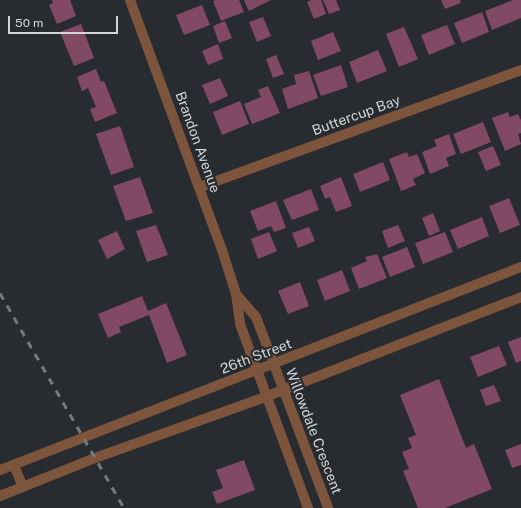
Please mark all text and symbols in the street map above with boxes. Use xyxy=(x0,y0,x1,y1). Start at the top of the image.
scale bar xyxy=(10,8,120,34)
text: 50 m xyxy=(15,16,43,30)
street label: Brandon Avenue xyxy=(172,89,224,195)
street label: Buttercup Bay xyxy=(310,91,402,139)
street label: 26th Street xyxy=(218,335,294,377)
street label: Willowdale Crescent xyxy=(282,366,346,496)

